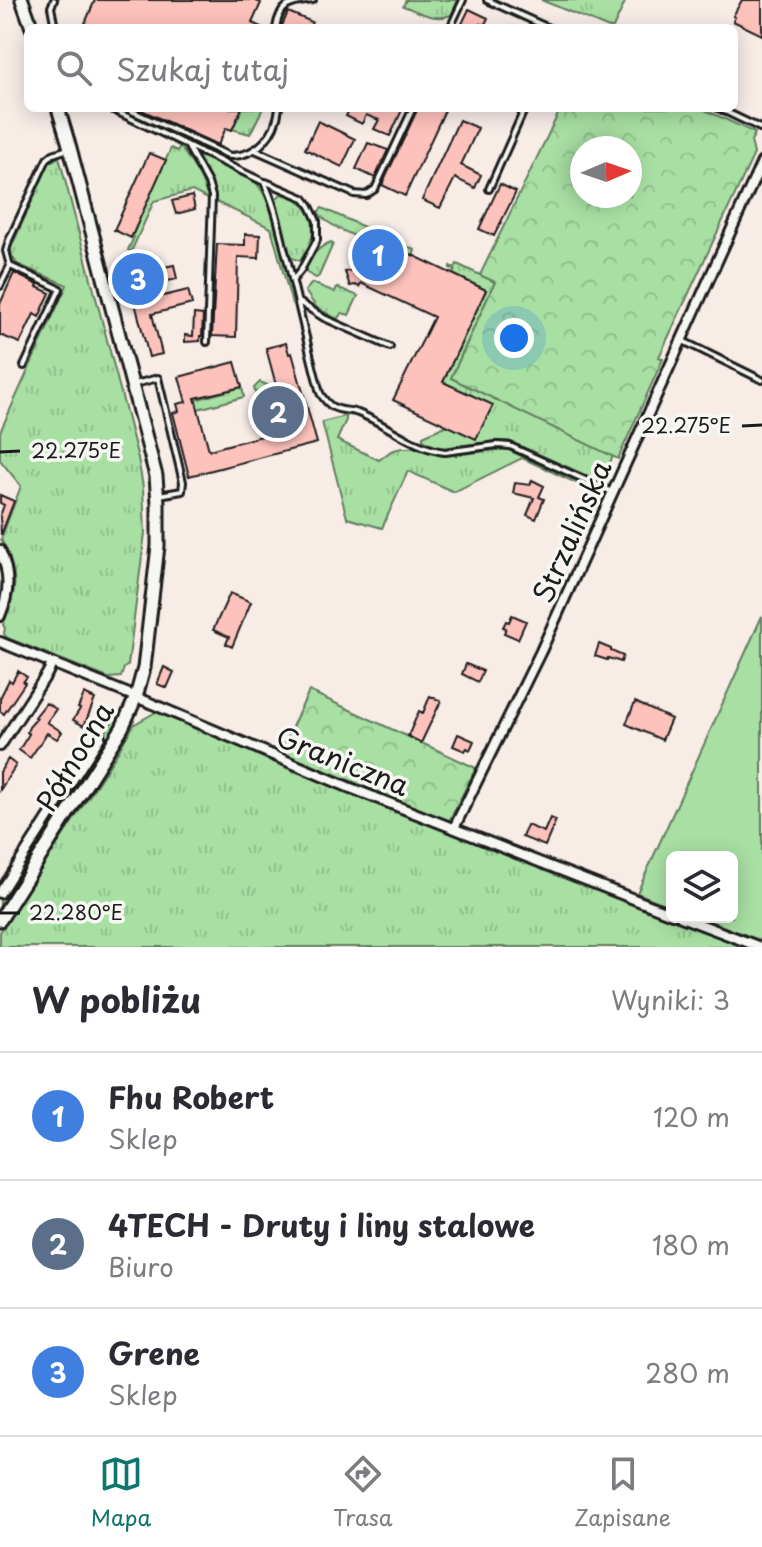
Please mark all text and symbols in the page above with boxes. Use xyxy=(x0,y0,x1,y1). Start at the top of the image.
search box xyxy=(24,24,738,112)
icon: search xyxy=(52,46,96,90)
text: Szukaj tutaj xyxy=(116,46,289,91)
north arrow xyxy=(570,136,642,208)
pin: 1 xyxy=(352,225,404,285)
pin: 3 xyxy=(112,249,164,309)
your location xyxy=(494,318,534,358)
pin: 2 xyxy=(252,382,304,442)
text: 22.275°E xyxy=(641,410,731,440)
text: 22.275°E xyxy=(31,435,121,465)
street label: Strzalińska xyxy=(520,452,622,609)
street label: Północna xyxy=(24,692,124,819)
street label: Graniczna xyxy=(270,714,416,806)
map controls xyxy=(666,851,738,923)
button: layers xyxy=(666,851,738,923)
text: 22.280°E xyxy=(29,897,123,927)
text: W pobliżu xyxy=(32,973,201,1025)
text: Wyniki: 3 xyxy=(611,980,730,1019)
text: Fhu Robert xyxy=(108,1074,274,1119)
text: 1 xyxy=(52,1097,64,1136)
text: 120 m xyxy=(653,1097,730,1136)
text: Sklep xyxy=(108,1119,178,1158)
text: 4TECH - Druty i liny stalowe xyxy=(108,1202,535,1247)
text: 2 xyxy=(49,1225,67,1264)
text: 180 m xyxy=(652,1225,730,1264)
text: Biuro xyxy=(108,1247,174,1286)
text: Grene xyxy=(108,1330,200,1375)
text: 3 xyxy=(49,1353,67,1392)
text: 280 m xyxy=(645,1353,730,1392)
text: Sklep xyxy=(108,1375,178,1414)
tab: Mapa xyxy=(91,1452,151,1533)
tab: Trasa xyxy=(333,1452,393,1533)
tab: Zapisane xyxy=(574,1452,671,1533)

